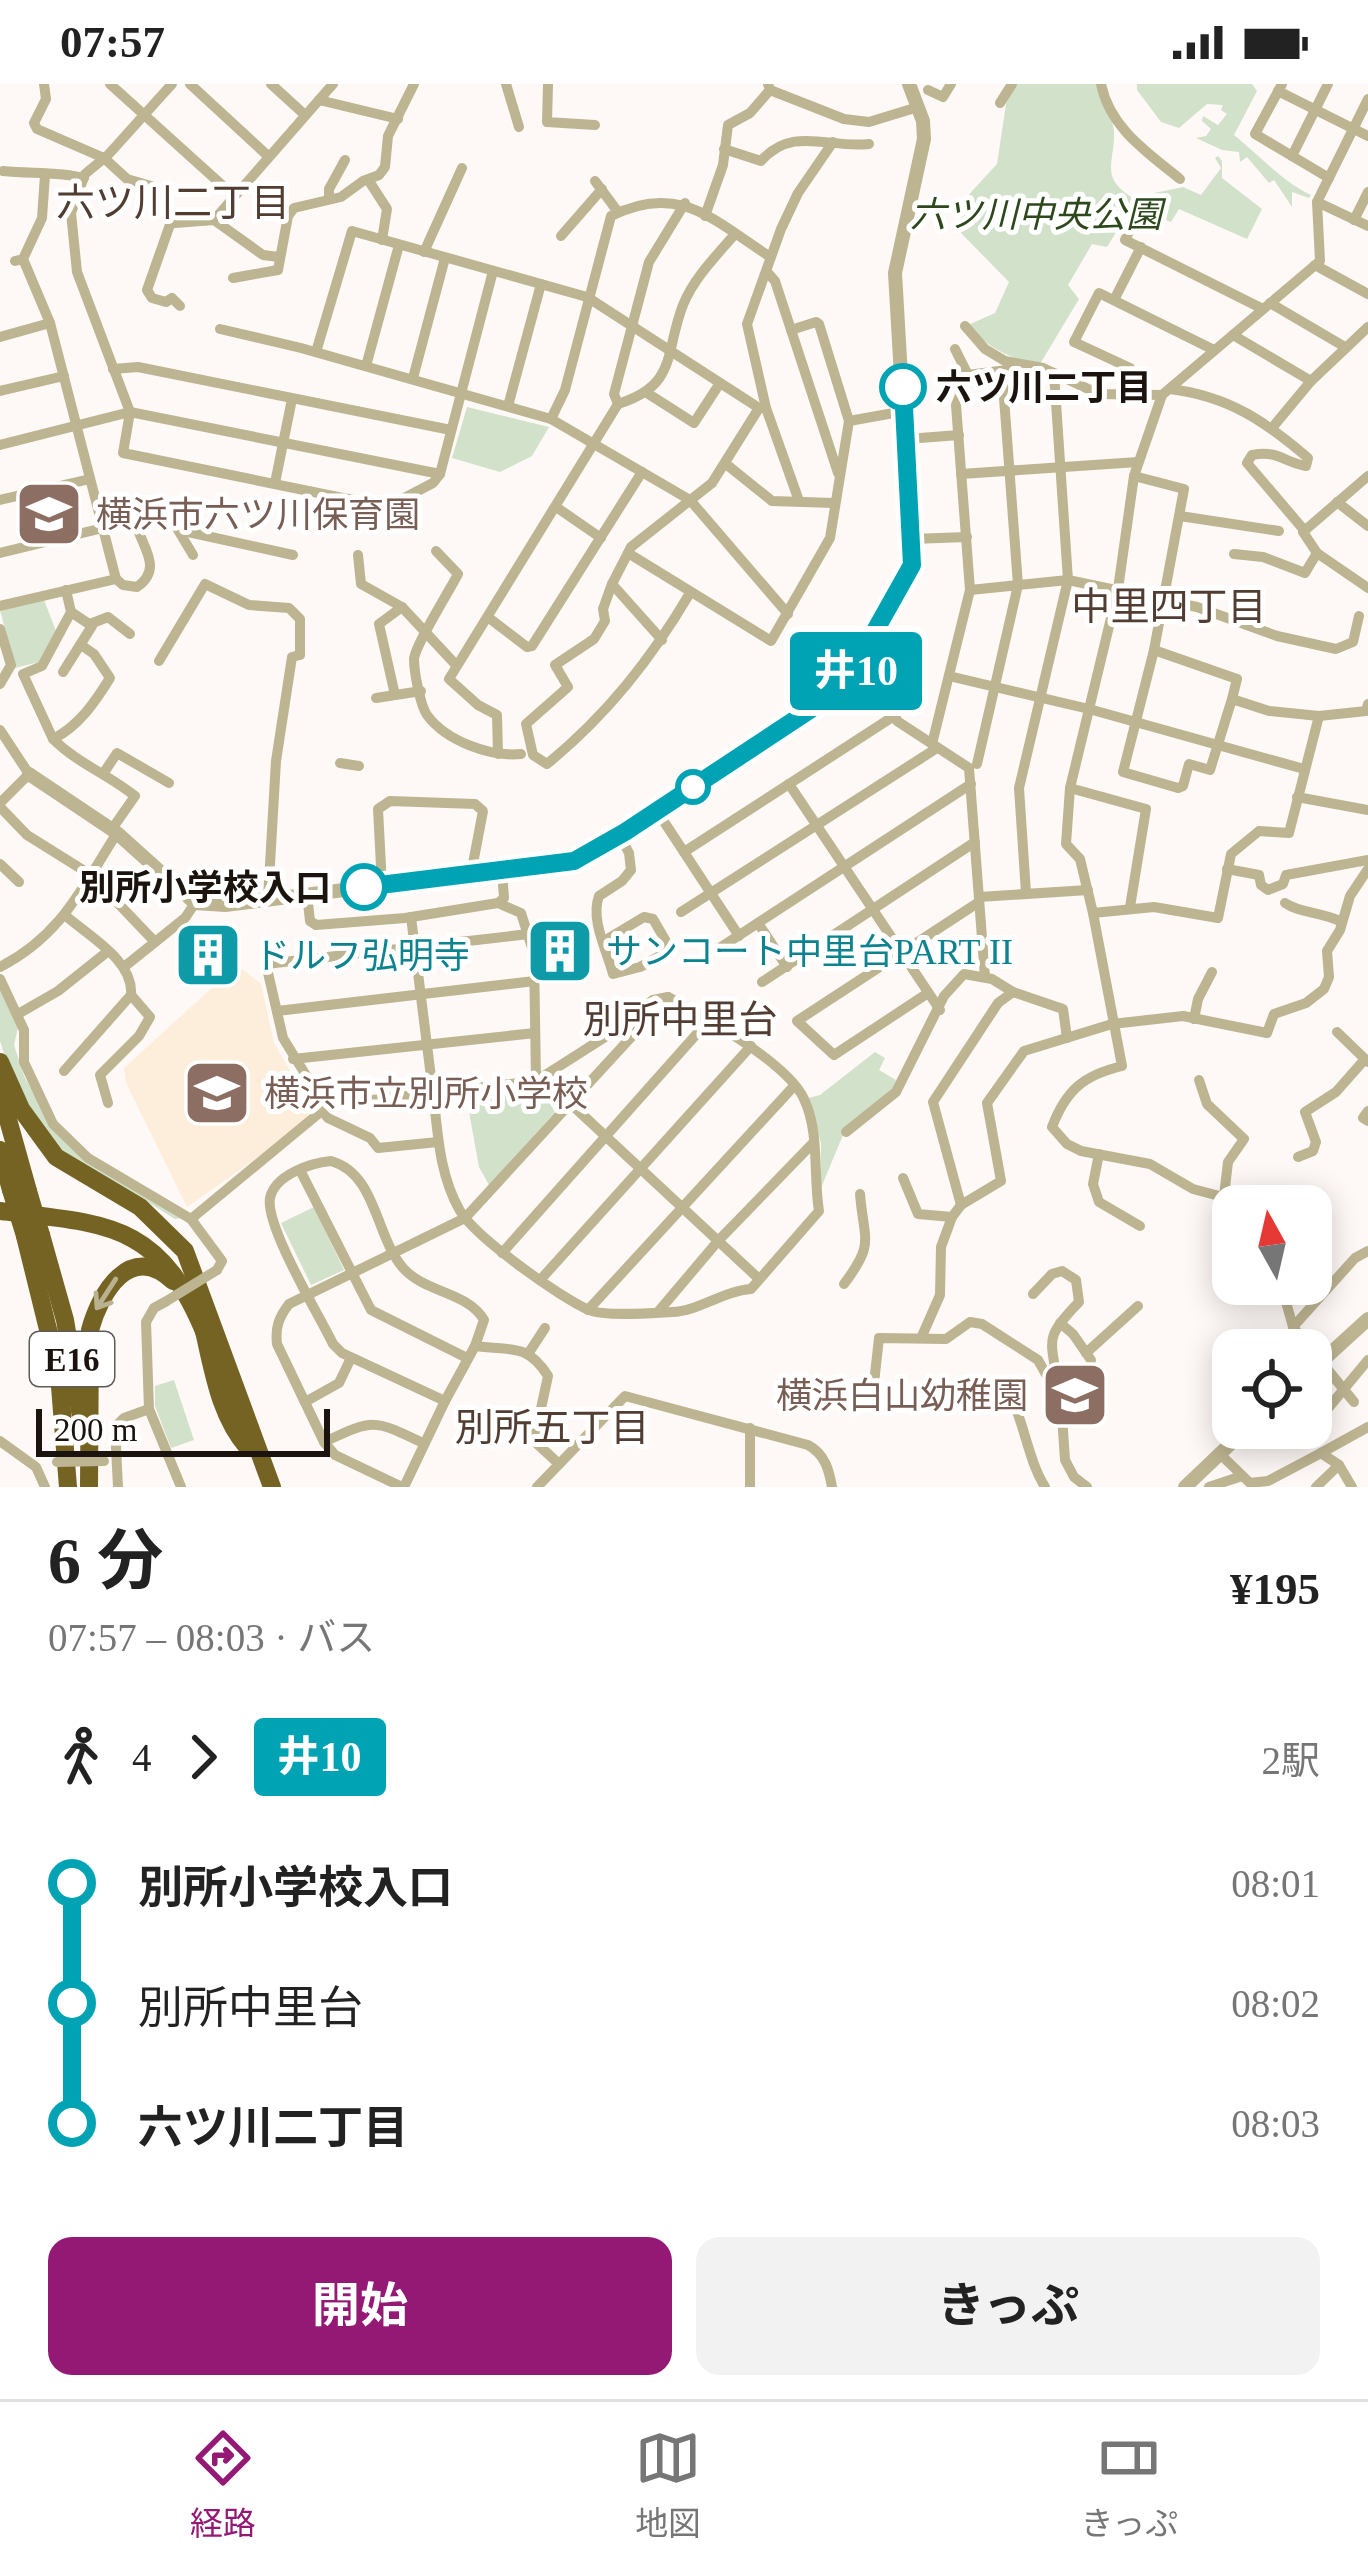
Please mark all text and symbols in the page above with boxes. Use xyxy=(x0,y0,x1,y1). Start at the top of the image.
text: 07:57 xyxy=(60,17,165,67)
district label: 六ツ川二丁目 xyxy=(56,181,290,224)
park label: 六ツ川中央公園 xyxy=(910,195,1167,235)
marker: 六ツ川二丁目 xyxy=(881,365,925,409)
place label: 六ツ川二丁目 xyxy=(936,368,1152,408)
school or university icon: 横浜市六ツ川保育園 xyxy=(14,479,84,549)
place label: 横浜市六ツ川保育園 xyxy=(96,495,420,535)
district label: 中里四丁目 xyxy=(1071,585,1267,628)
line badge: 井10 xyxy=(787,632,925,710)
text: 井10 xyxy=(814,648,898,694)
unlabelled marker xyxy=(677,771,709,803)
marker: 別所小学校入口 xyxy=(342,865,386,909)
place label: 別所小学校入口 xyxy=(79,868,331,908)
building icon: サンコート中里台PART II xyxy=(525,916,595,986)
building icon: ドルフ弘明寺 xyxy=(173,920,243,990)
place label: サンコート中里台PART II xyxy=(606,932,1013,972)
place label: ドルフ弘明寺 xyxy=(254,936,470,976)
district label: 別所中里台 xyxy=(582,998,778,1041)
school or university icon: 横浜市立別所小学校 xyxy=(182,1058,252,1128)
place label: 横浜市立別所小学校 xyxy=(264,1074,588,1114)
north arrow xyxy=(1212,1185,1332,1305)
map controls xyxy=(1212,1185,1332,1449)
one-way arrow xyxy=(94,1276,118,1310)
button: locate xyxy=(1212,1329,1332,1449)
road number: E16 xyxy=(30,1332,114,1386)
school or university icon: 横浜白山幼稚園 xyxy=(1040,1360,1110,1430)
place label: 横浜白山幼稚園 xyxy=(776,1376,1028,1416)
scale bar xyxy=(36,1403,330,1456)
district label: 別所五丁目 xyxy=(454,1406,650,1449)
text: 200 m xyxy=(54,1412,137,1448)
text: 6 分 xyxy=(48,1524,164,1597)
text: ¥195 xyxy=(1230,1564,1320,1614)
text: 07:57 – 08:03 · バス xyxy=(48,1616,375,1659)
icon: walk xyxy=(48,1724,114,1790)
icon: forward xyxy=(170,1724,236,1790)
text: 井10 xyxy=(278,1734,362,1780)
text: 4 xyxy=(132,1736,152,1779)
text: 2駅 xyxy=(1261,1739,1320,1782)
text: 08:01 xyxy=(1231,1862,1320,1905)
text: 別所小学校入口 xyxy=(138,1863,453,1913)
text: 08:02 xyxy=(1231,1982,1320,2025)
text: 別所中里台 xyxy=(138,1983,363,2033)
text: 08:03 xyxy=(1231,2102,1320,2145)
text: 六ツ川二丁目 xyxy=(138,2103,408,2153)
button: 開始 xyxy=(48,2237,672,2375)
button: きっぷ xyxy=(696,2237,1320,2375)
tab: 経路 xyxy=(190,2425,256,2545)
tab: 地図 xyxy=(635,2425,701,2545)
tab: きっぷ xyxy=(1081,2425,1178,2545)

